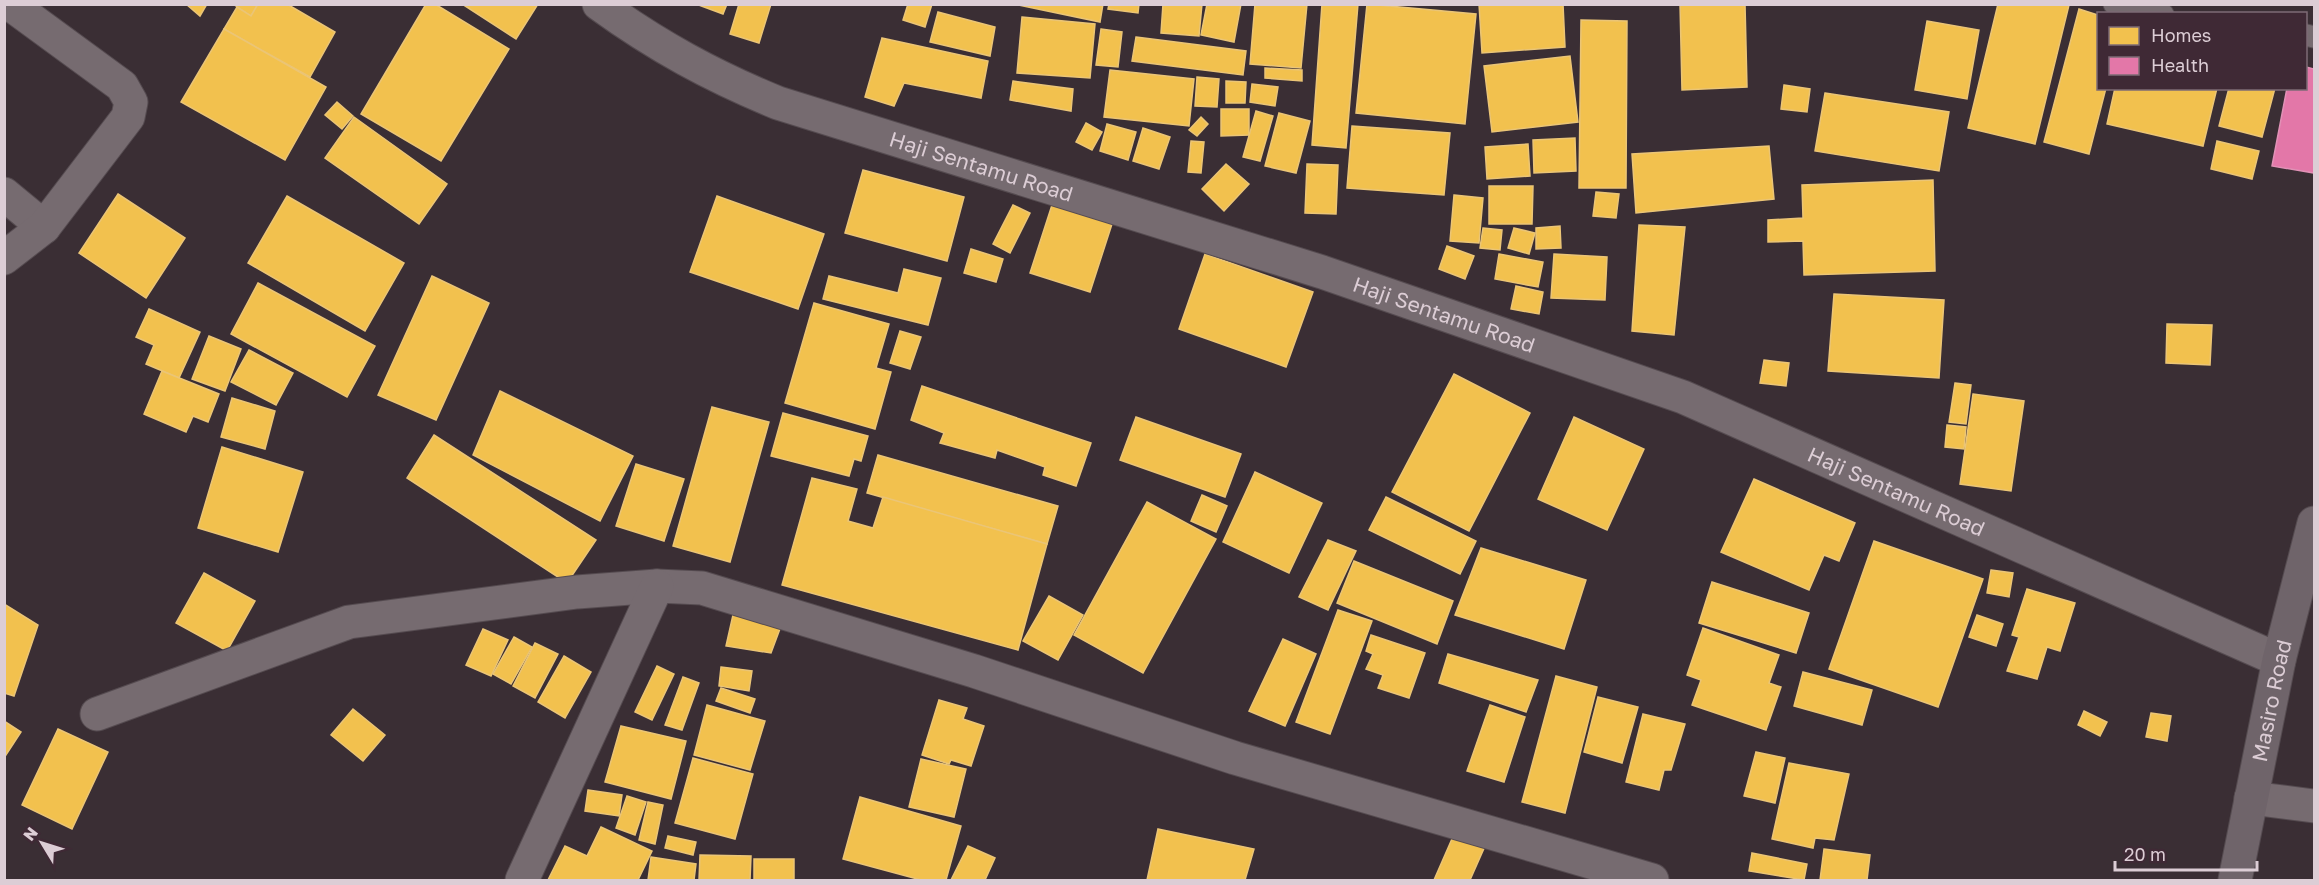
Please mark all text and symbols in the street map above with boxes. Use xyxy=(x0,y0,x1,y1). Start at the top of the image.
legend xyxy=(2097,12,2307,90)
text: Homes xyxy=(2151,24,2211,46)
text: Health xyxy=(2151,54,2209,76)
street label: Haji Sentamu Road xyxy=(886,125,1076,207)
street label: Haji Sentamu Road xyxy=(1350,271,1539,358)
street label: Haji Sentamu Road xyxy=(1804,441,1989,542)
street label: Masiro Road xyxy=(2246,637,2297,764)
north arrow xyxy=(12,813,72,873)
text: N xyxy=(19,823,42,845)
scale bar xyxy=(2115,834,2258,872)
text: 20 m xyxy=(2124,843,2166,865)

